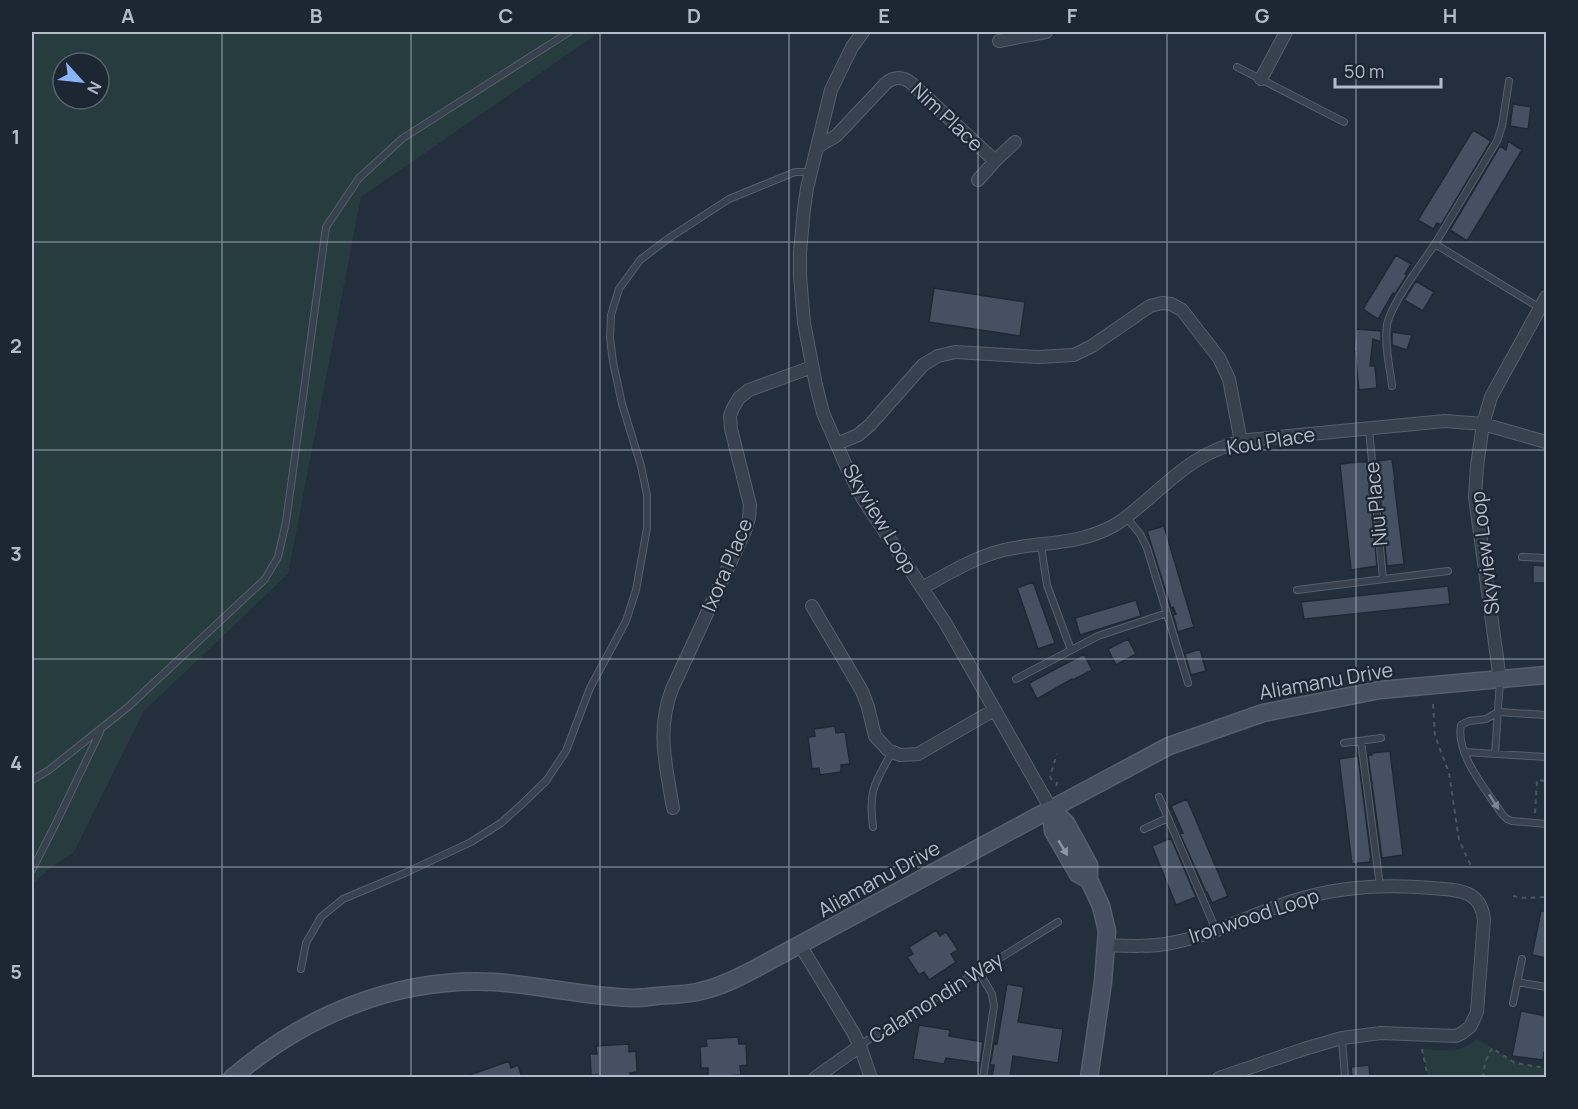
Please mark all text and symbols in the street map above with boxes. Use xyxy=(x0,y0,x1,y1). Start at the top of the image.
text: A xyxy=(121,2,135,29)
text: B xyxy=(310,2,323,29)
text: C xyxy=(499,2,513,29)
text: D xyxy=(687,2,701,29)
text: E xyxy=(878,2,890,29)
text: F xyxy=(1067,2,1078,29)
text: G xyxy=(1255,2,1270,29)
text: H xyxy=(1443,2,1457,29)
north arrow xyxy=(51,51,111,111)
scale bar xyxy=(1335,51,1442,89)
text: 50 m xyxy=(1344,59,1384,83)
street label: Nim Place xyxy=(905,76,989,157)
text: N xyxy=(82,78,107,98)
text: 1 xyxy=(12,123,20,150)
text: 2 xyxy=(10,332,22,359)
street label: Kou Place xyxy=(1225,420,1317,461)
street label: Skyview Loop xyxy=(837,459,924,579)
street label: Niu Place xyxy=(1358,461,1393,548)
street label: Skyview Loop xyxy=(1464,490,1505,616)
street label: Ixora Place xyxy=(695,514,758,616)
text: 3 xyxy=(10,540,22,567)
street label: Aliamanu Drive xyxy=(1257,655,1395,706)
text: 4 xyxy=(10,749,22,776)
one-way arrow xyxy=(1488,794,1499,810)
street label: Aliamanu Drive xyxy=(813,834,945,923)
one-way arrow xyxy=(1058,840,1069,856)
street label: Ironwood Loop xyxy=(1185,882,1323,949)
street label: Calamondin Way xyxy=(864,945,1008,1050)
text: 5 xyxy=(10,958,22,985)

